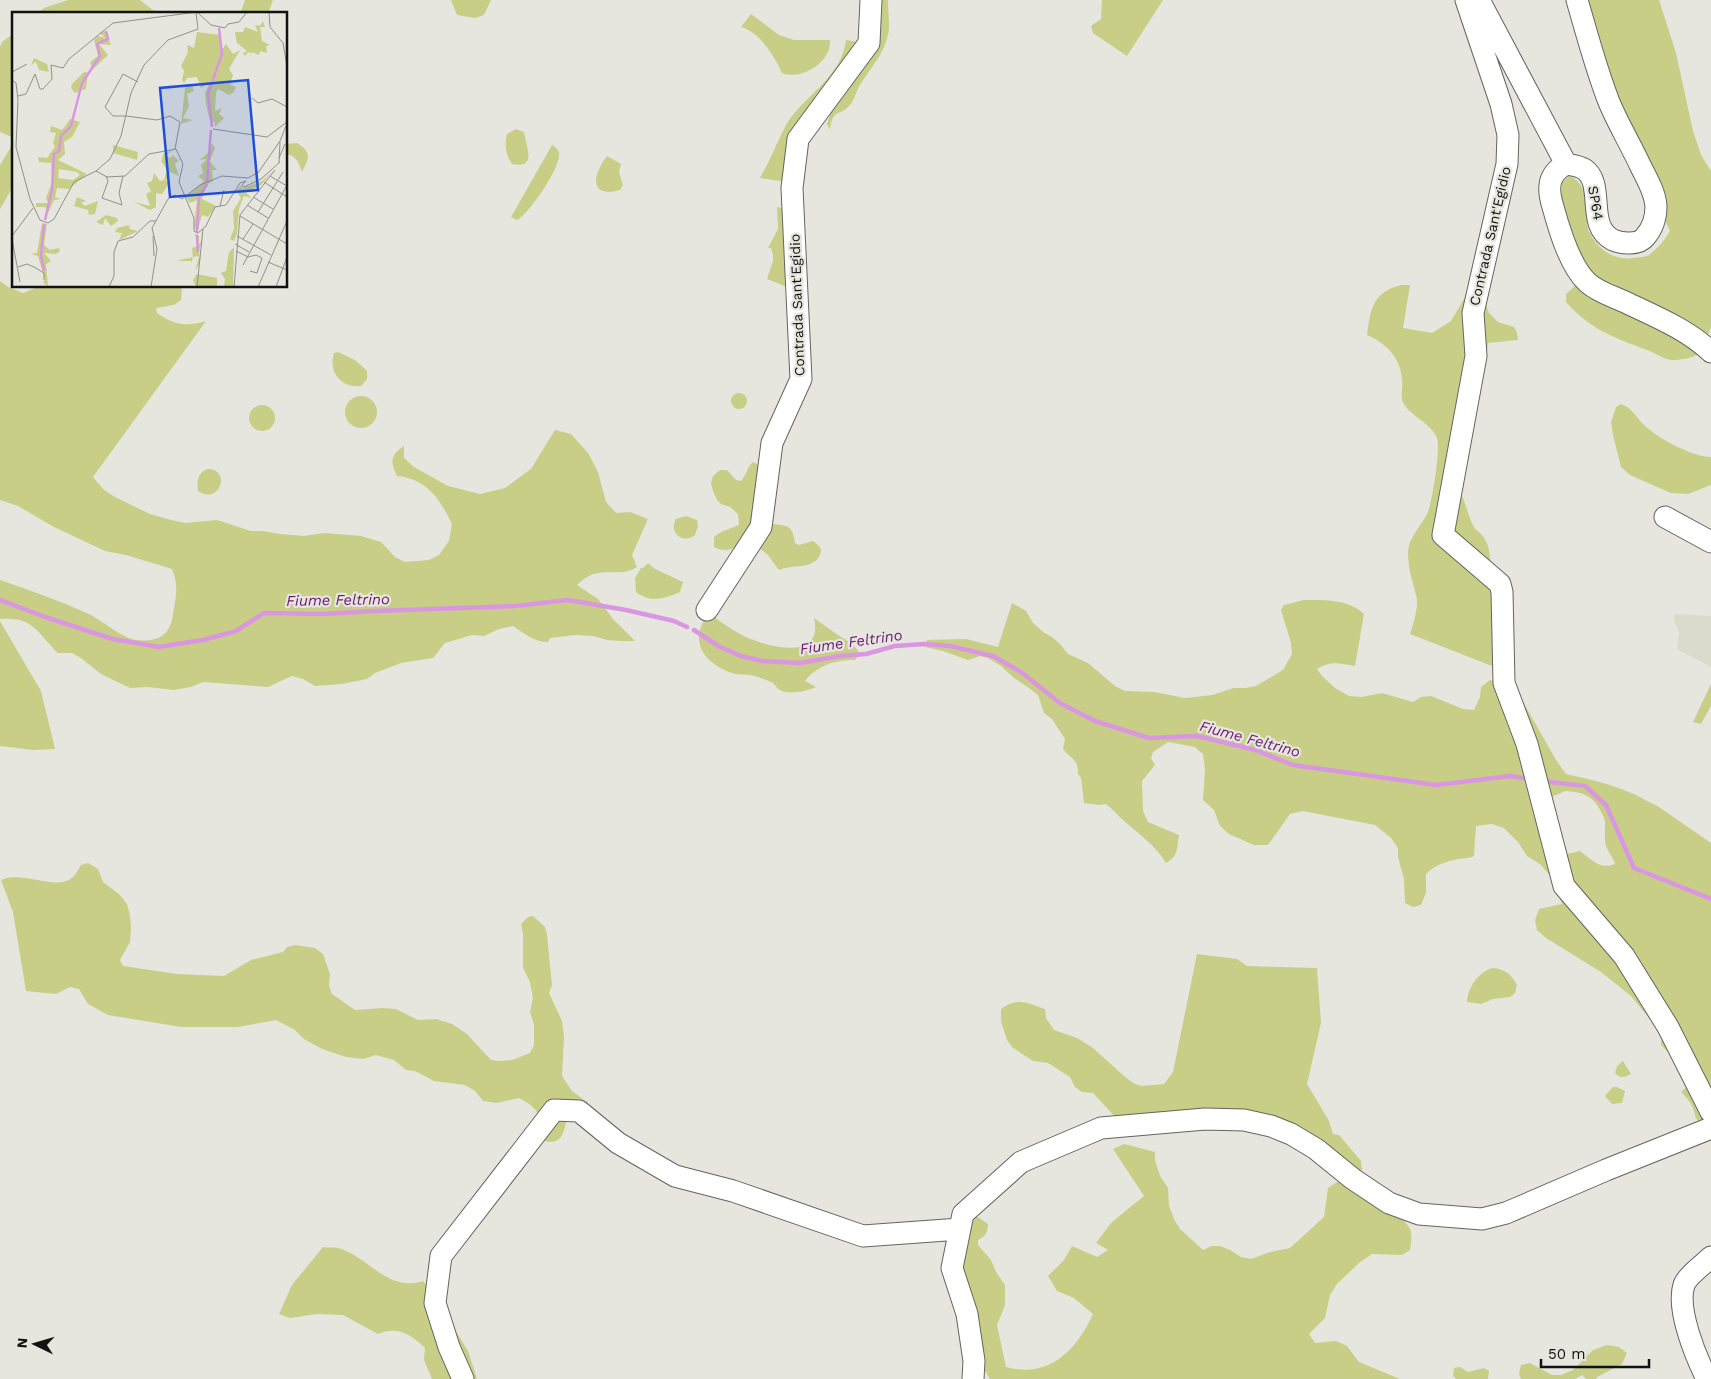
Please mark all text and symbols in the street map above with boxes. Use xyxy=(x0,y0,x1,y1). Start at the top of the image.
inset map xyxy=(12,12,288,288)
street label: Contrada Sant'Egidio xyxy=(1466,165,1514,307)
street label: SP64 xyxy=(1585,185,1607,221)
street label: Contrada Sant'Egidio xyxy=(787,234,807,376)
water label: Fiume Feltrino xyxy=(286,590,390,610)
water label: Fiume Feltrino xyxy=(798,626,904,658)
water label: Fiume Feltrino xyxy=(1198,717,1302,761)
north arrow xyxy=(10,1319,60,1369)
scale bar xyxy=(1541,1336,1648,1368)
text: N xyxy=(14,1337,30,1349)
text: 50 m xyxy=(1548,1345,1585,1363)

